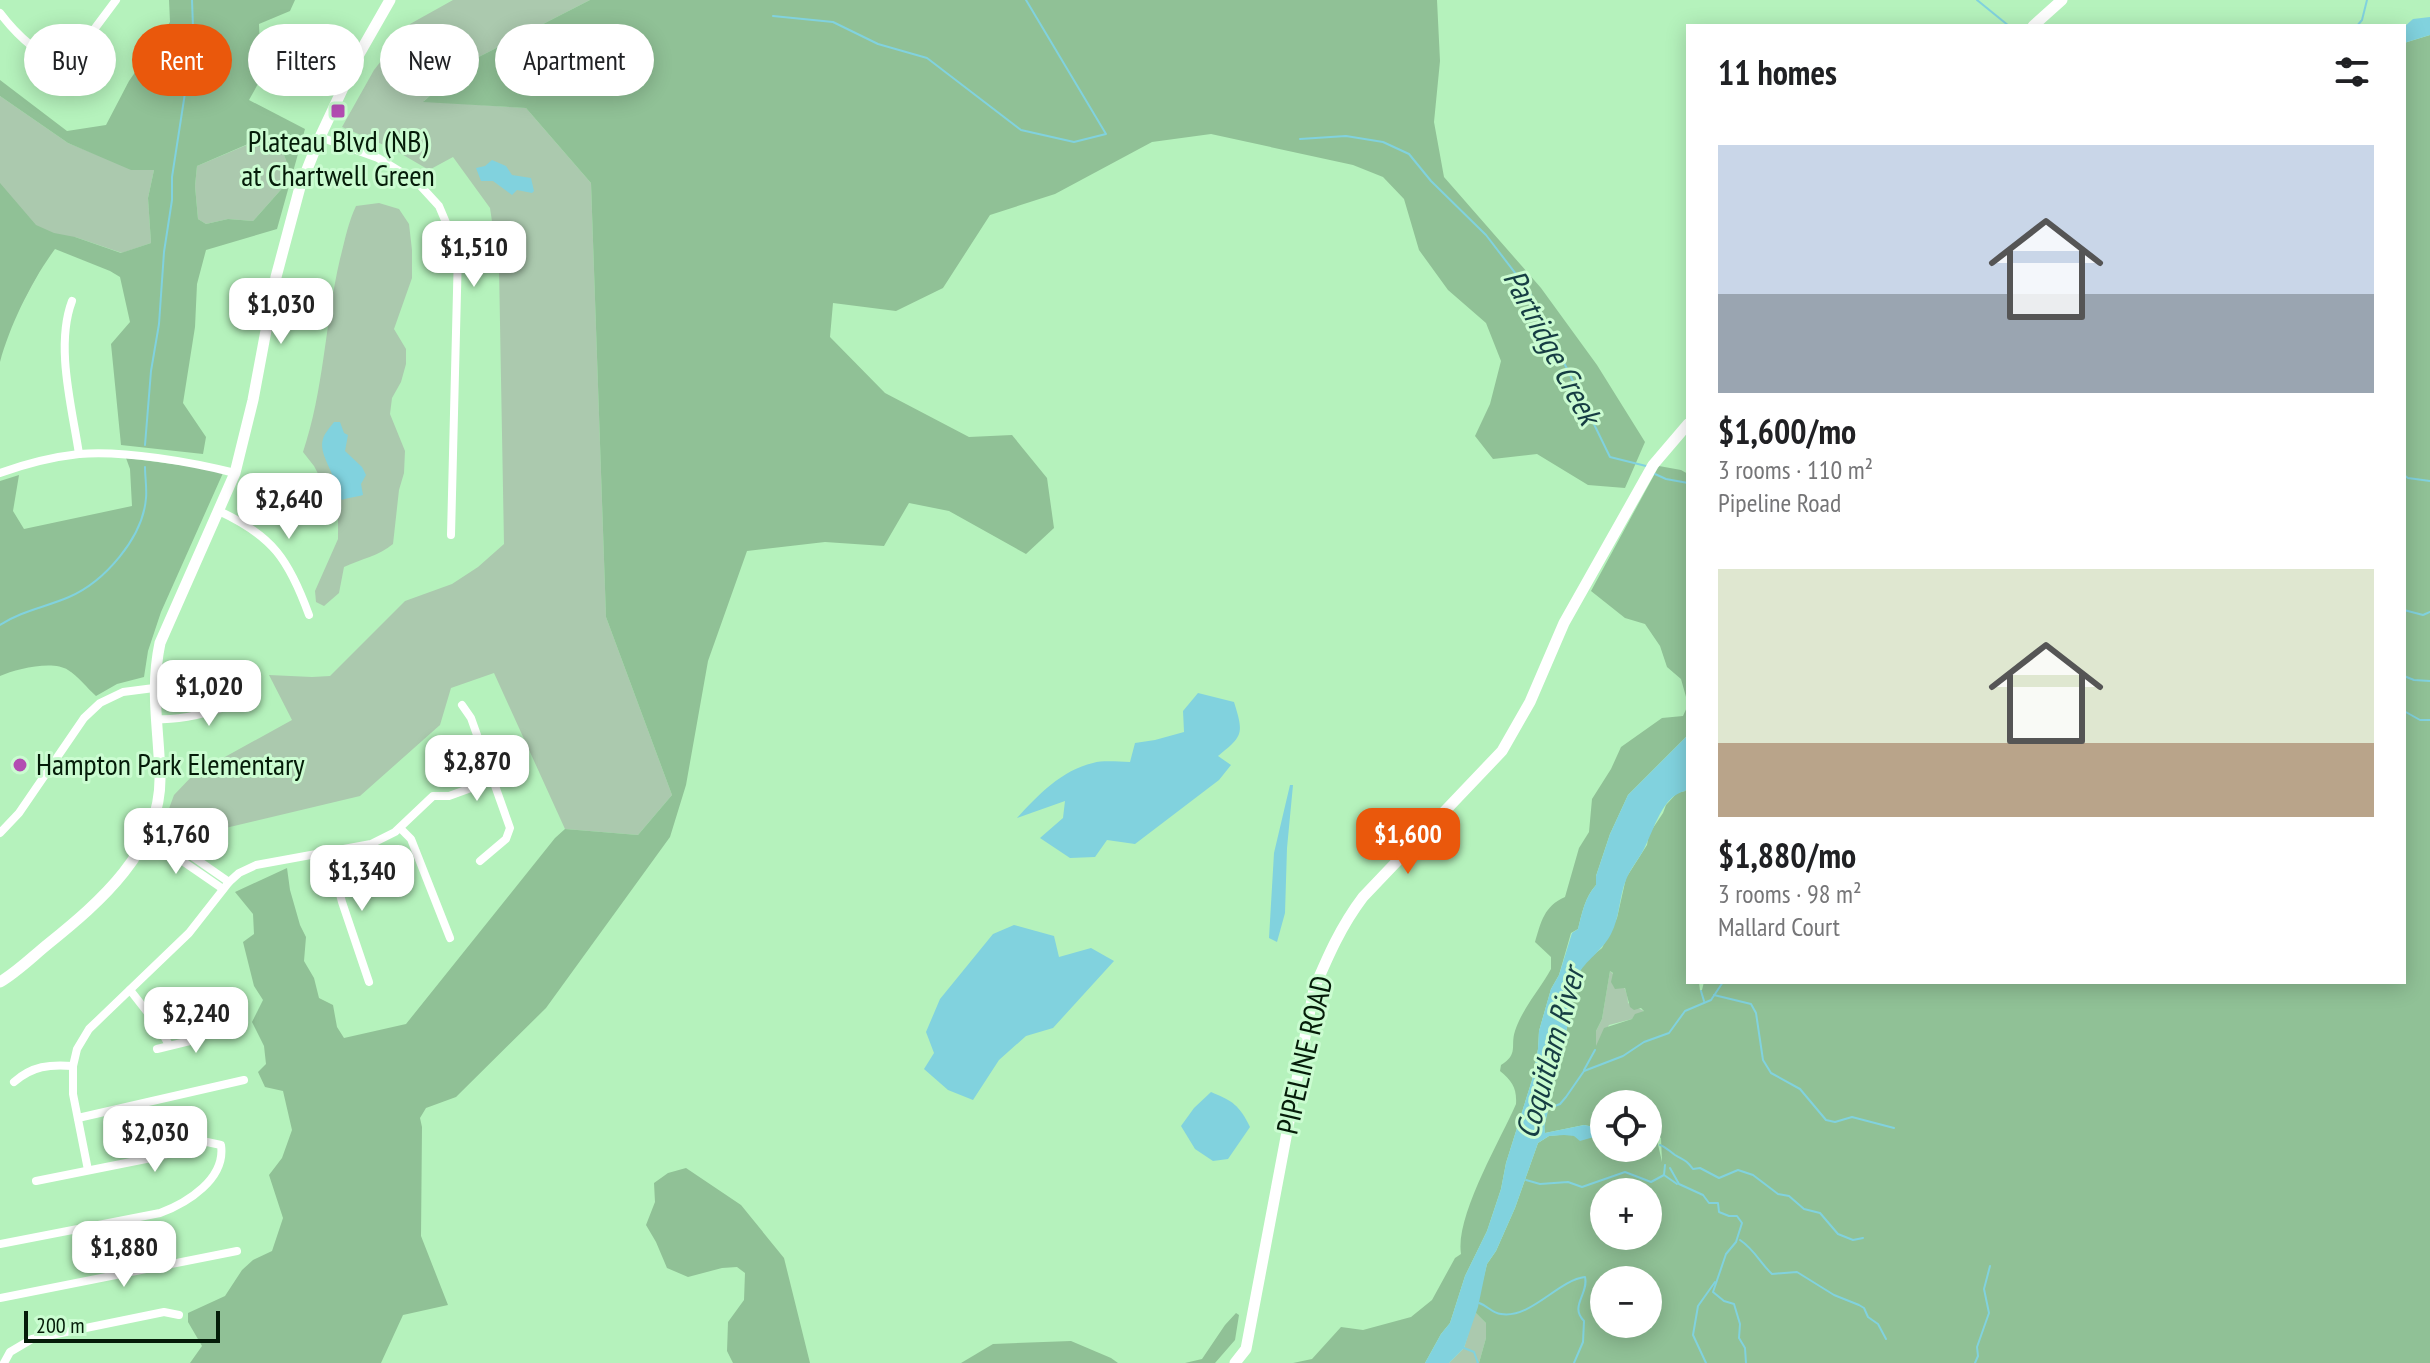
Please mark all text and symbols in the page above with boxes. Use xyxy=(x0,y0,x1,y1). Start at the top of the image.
chip: Buy xyxy=(24,24,116,96)
chip: Rent xyxy=(132,24,232,96)
chip: Filters xyxy=(248,24,364,96)
chip: New xyxy=(380,24,479,96)
chip: Apartment xyxy=(495,24,654,96)
text: 11 homes xyxy=(1718,50,1837,94)
icon: filters xyxy=(2330,50,2374,94)
marker: Plateau Blvd (NB) at Chartwell Green xyxy=(329,102,347,120)
place label: Plateau Blvd (NB) at Chartwell Green xyxy=(241,121,435,194)
icon: home xyxy=(1974,197,2118,341)
pin: $1,510 xyxy=(409,221,539,289)
text: $1,510 xyxy=(440,230,508,263)
water label: Partridge Creek xyxy=(1495,262,1613,434)
pin: $1,030 xyxy=(216,278,346,346)
text: $1,030 xyxy=(247,287,315,320)
text: $1,600/mo xyxy=(1718,409,1856,453)
text: 3 rooms · 110 m² xyxy=(1718,453,1873,486)
pin: $2,640 xyxy=(224,473,354,541)
text: $2,640 xyxy=(255,482,323,515)
text: Pipeline Road xyxy=(1718,486,1841,519)
icon: home xyxy=(1974,621,2118,765)
pin: $1,020 xyxy=(144,660,274,728)
text: $1,020 xyxy=(175,669,243,702)
pin: $2,870 xyxy=(412,735,542,803)
place label: Hampton Park Elementary xyxy=(36,744,305,783)
text: $2,870 xyxy=(443,744,511,777)
marker: Hampton Park Elementary xyxy=(11,756,29,774)
pin: $1,760 xyxy=(111,808,241,876)
pin: $1,600 xyxy=(1343,808,1473,876)
text: $1,760 xyxy=(142,817,210,850)
text: $1,600 xyxy=(1374,817,1442,850)
text: $1,880/mo xyxy=(1718,833,1856,877)
pin: $1,340 xyxy=(297,845,427,913)
text: $1,340 xyxy=(328,854,396,887)
text: 3 rooms · 98 m² xyxy=(1718,877,1862,910)
text: Mallard Court xyxy=(1718,910,1840,943)
water label: Coquitlam River xyxy=(1505,958,1595,1143)
street label: PIPELINE ROAD xyxy=(1266,972,1341,1138)
pin: $2,240 xyxy=(131,987,261,1055)
text: $2,240 xyxy=(162,996,230,1029)
map controls xyxy=(1590,1090,1662,1338)
button: locate xyxy=(1590,1090,1662,1162)
pin: $2,030 xyxy=(90,1106,220,1174)
text: $2,030 xyxy=(121,1115,189,1148)
button: + xyxy=(1590,1178,1662,1250)
pin: $1,880 xyxy=(59,1221,189,1289)
text: $1,880 xyxy=(90,1230,158,1263)
button: − xyxy=(1590,1266,1662,1338)
scale bar xyxy=(24,1307,220,1343)
text: 200 m xyxy=(36,1311,85,1339)

